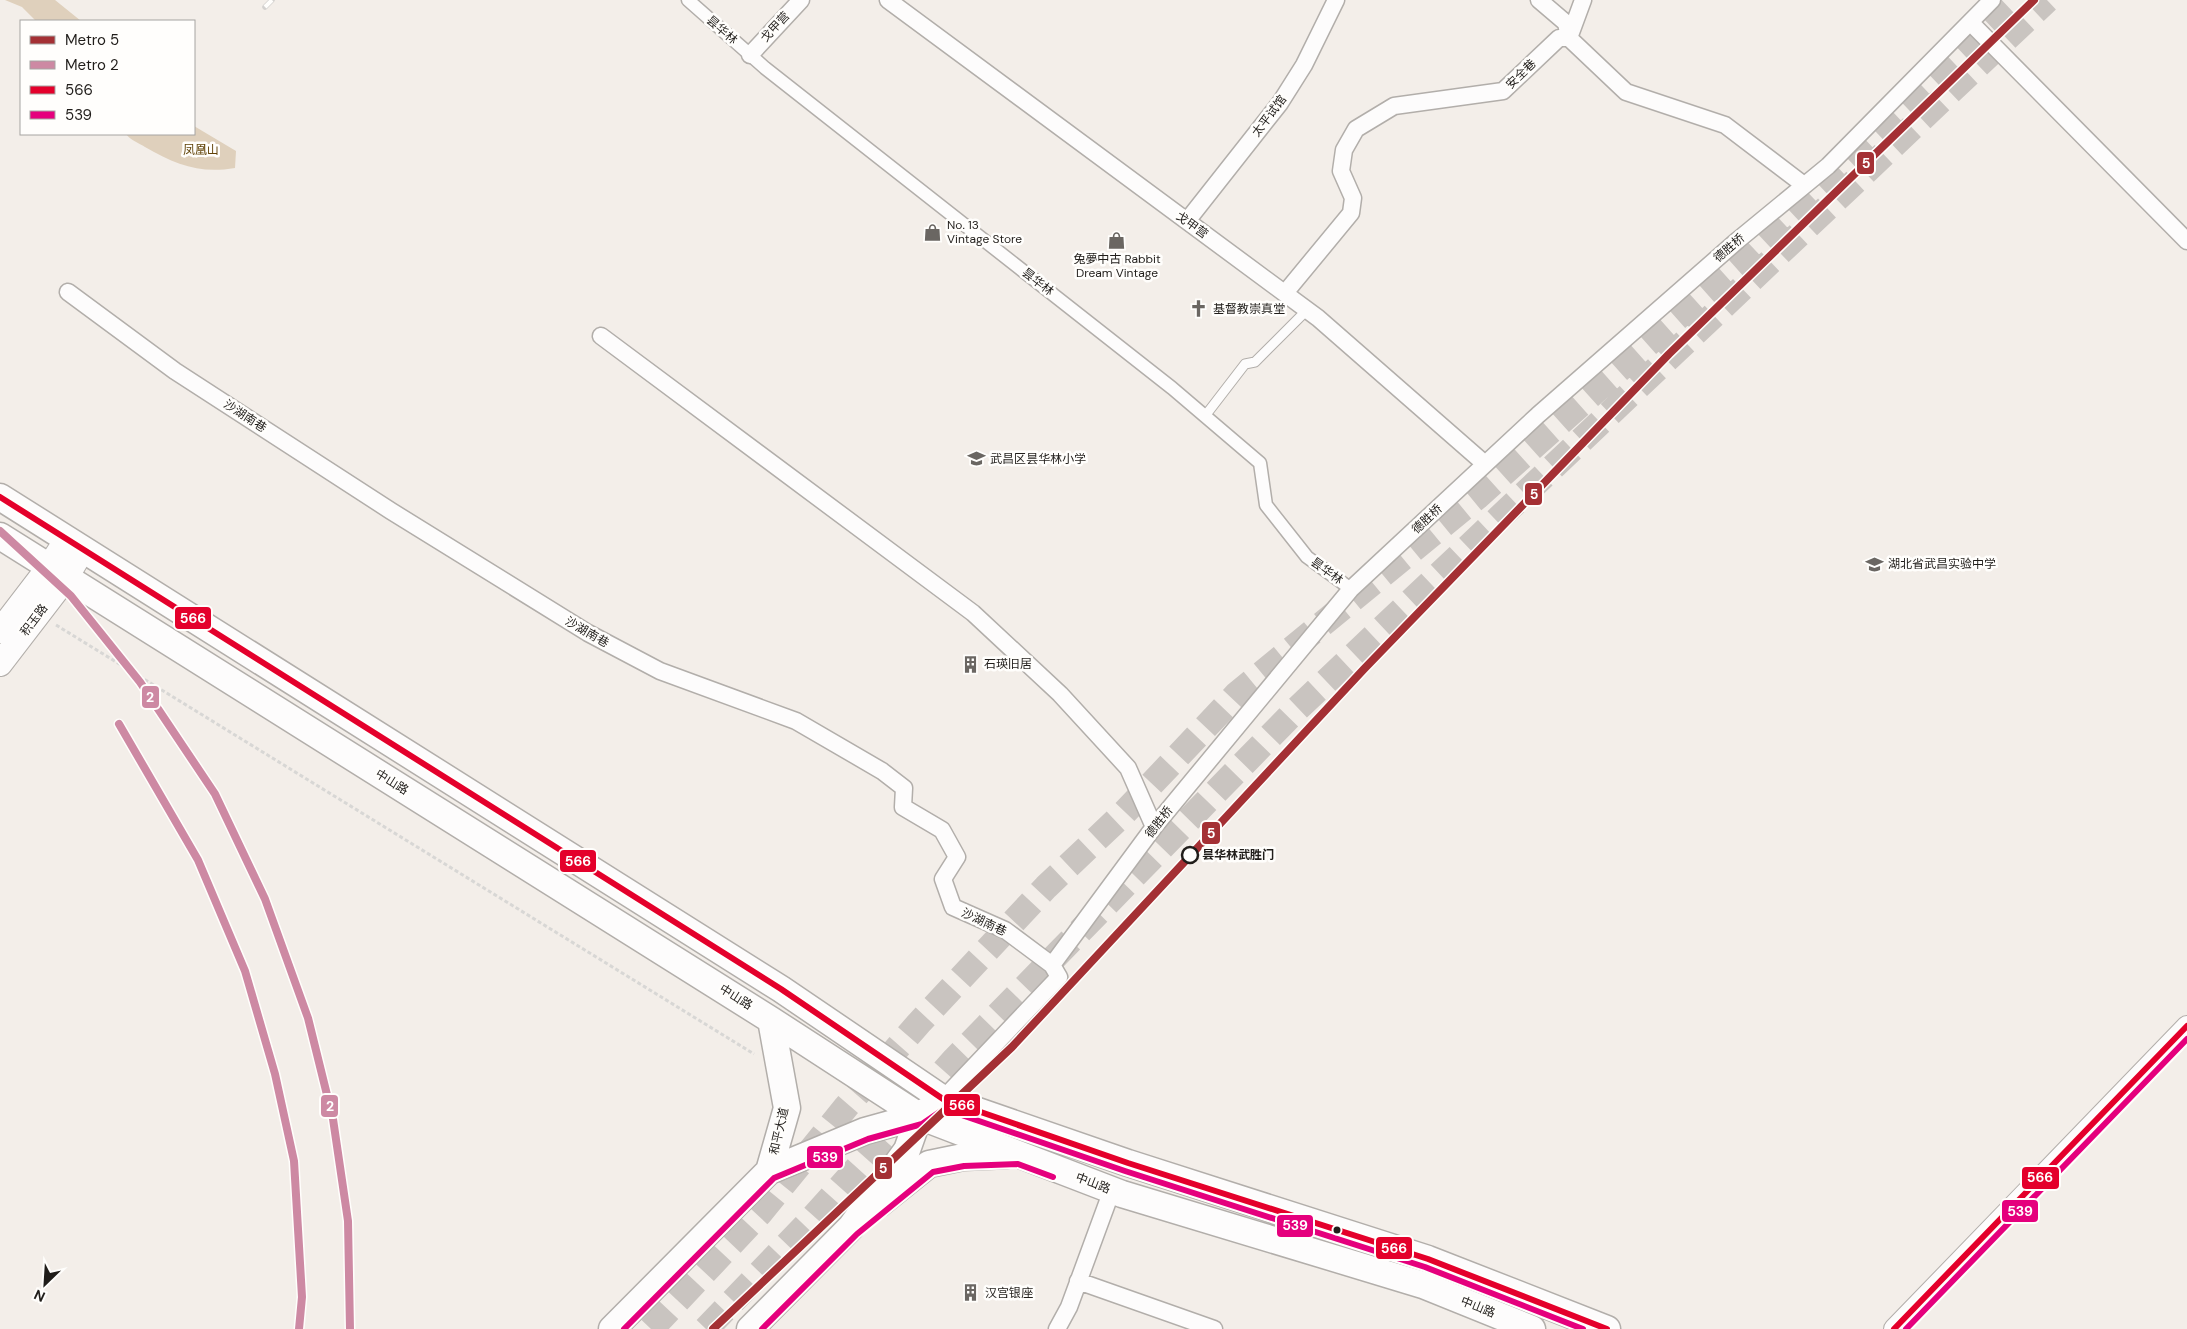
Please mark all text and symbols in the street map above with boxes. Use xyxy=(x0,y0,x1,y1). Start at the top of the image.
street label: 戈甲营 xyxy=(757,8,793,46)
street label: 昙华林 xyxy=(703,12,741,48)
legend xyxy=(20,20,195,135)
text: Metro 5 xyxy=(65,30,119,50)
text: Metro 2 xyxy=(65,55,119,75)
street label: 安全巷 xyxy=(1502,56,1540,92)
text: 566 xyxy=(65,80,93,100)
street label: 太平试馆 xyxy=(1248,92,1290,140)
text: 539 xyxy=(65,105,92,125)
park label: 凤凰山 xyxy=(183,142,219,158)
line badge: 5 xyxy=(1856,151,1875,175)
text: 5 xyxy=(1862,154,1870,172)
street label: 戈甲营 xyxy=(1173,208,1211,242)
place label: No. 13 Vintage Store xyxy=(947,217,1022,247)
shop icon: No. 13 Vintage Store xyxy=(923,222,943,242)
shop icon: 兔夢中古 Rabbit Dream Vintage xyxy=(1107,230,1127,250)
street label: 德胜桥 xyxy=(1710,230,1748,266)
place label: 兔夢中古 Rabbit Dream Vintage xyxy=(1073,251,1161,281)
street label: 昙华林 xyxy=(1019,265,1057,299)
church icon: 基督教崇真堂 xyxy=(1189,299,1209,319)
place label: 基督教崇真堂 xyxy=(1213,301,1285,317)
street label: 沙湖南巷 xyxy=(221,396,269,436)
school or university icon: 武昌区昙华林小学 xyxy=(966,449,986,469)
place label: 武昌区昙华林小学 xyxy=(990,451,1086,467)
line badge: 5 xyxy=(1524,482,1543,506)
text: 5 xyxy=(1530,485,1538,503)
street label: 德胜桥 xyxy=(1408,501,1446,537)
street label: 昙华林 xyxy=(1308,554,1346,588)
school or university icon: 湖北省武昌实验中学 xyxy=(1864,554,1884,574)
place label: 湖北省武昌实验中学 xyxy=(1888,556,1996,572)
street label: 积玉路 xyxy=(17,601,51,639)
line badge: 566 xyxy=(174,606,212,630)
text: 566 xyxy=(180,609,206,627)
street label: 沙湖南巷 xyxy=(562,613,612,651)
building icon: 石瑛旧居 xyxy=(960,654,980,674)
place label: 石瑛旧居 xyxy=(984,656,1032,672)
line badge: 2 xyxy=(141,685,160,709)
text: 2 xyxy=(146,688,154,706)
street label: 中山路 xyxy=(372,766,412,798)
street label: 德胜桥 xyxy=(1142,803,1176,841)
line badge: 5 xyxy=(1201,821,1221,845)
text: 5 xyxy=(1207,824,1215,842)
marker: 昙华林武胜门 xyxy=(1181,846,1199,864)
place label: 昙华林武胜门 xyxy=(1202,847,1274,863)
line badge: 566 xyxy=(559,849,597,873)
text: 566 xyxy=(565,852,591,870)
street label: 沙湖南巷 xyxy=(959,905,1009,939)
street label: 中山路 xyxy=(716,981,756,1013)
line badge: 566 xyxy=(943,1093,981,1117)
line badge: 2 xyxy=(320,1094,339,1118)
text: 566 xyxy=(949,1096,975,1114)
text: 2 xyxy=(326,1097,334,1115)
street label: 和平大道 xyxy=(766,1106,792,1156)
line badge: 539 xyxy=(806,1145,844,1169)
text: 539 xyxy=(812,1148,838,1166)
line badge: 5 xyxy=(874,1156,893,1180)
text: 5 xyxy=(879,1159,887,1177)
line badge: 566 xyxy=(2021,1166,2060,1190)
text: 566 xyxy=(2027,1168,2053,1186)
street label: 中山路 xyxy=(1073,1169,1113,1197)
line badge: 539 xyxy=(2001,1199,2039,1223)
text: 539 xyxy=(2007,1202,2033,1220)
line badge: 539 xyxy=(1276,1214,1314,1238)
text: 539 xyxy=(1282,1216,1308,1234)
unlabelled marker xyxy=(1332,1225,1342,1235)
line badge: 566 xyxy=(1375,1236,1413,1260)
text: 566 xyxy=(1381,1239,1407,1257)
north arrow xyxy=(20,1259,70,1309)
building icon: 汉宫银座 xyxy=(961,1283,981,1303)
text: N xyxy=(31,1285,48,1306)
place label: 汉宫银座 xyxy=(985,1285,1033,1301)
street label: 中山路 xyxy=(1458,1293,1498,1321)

